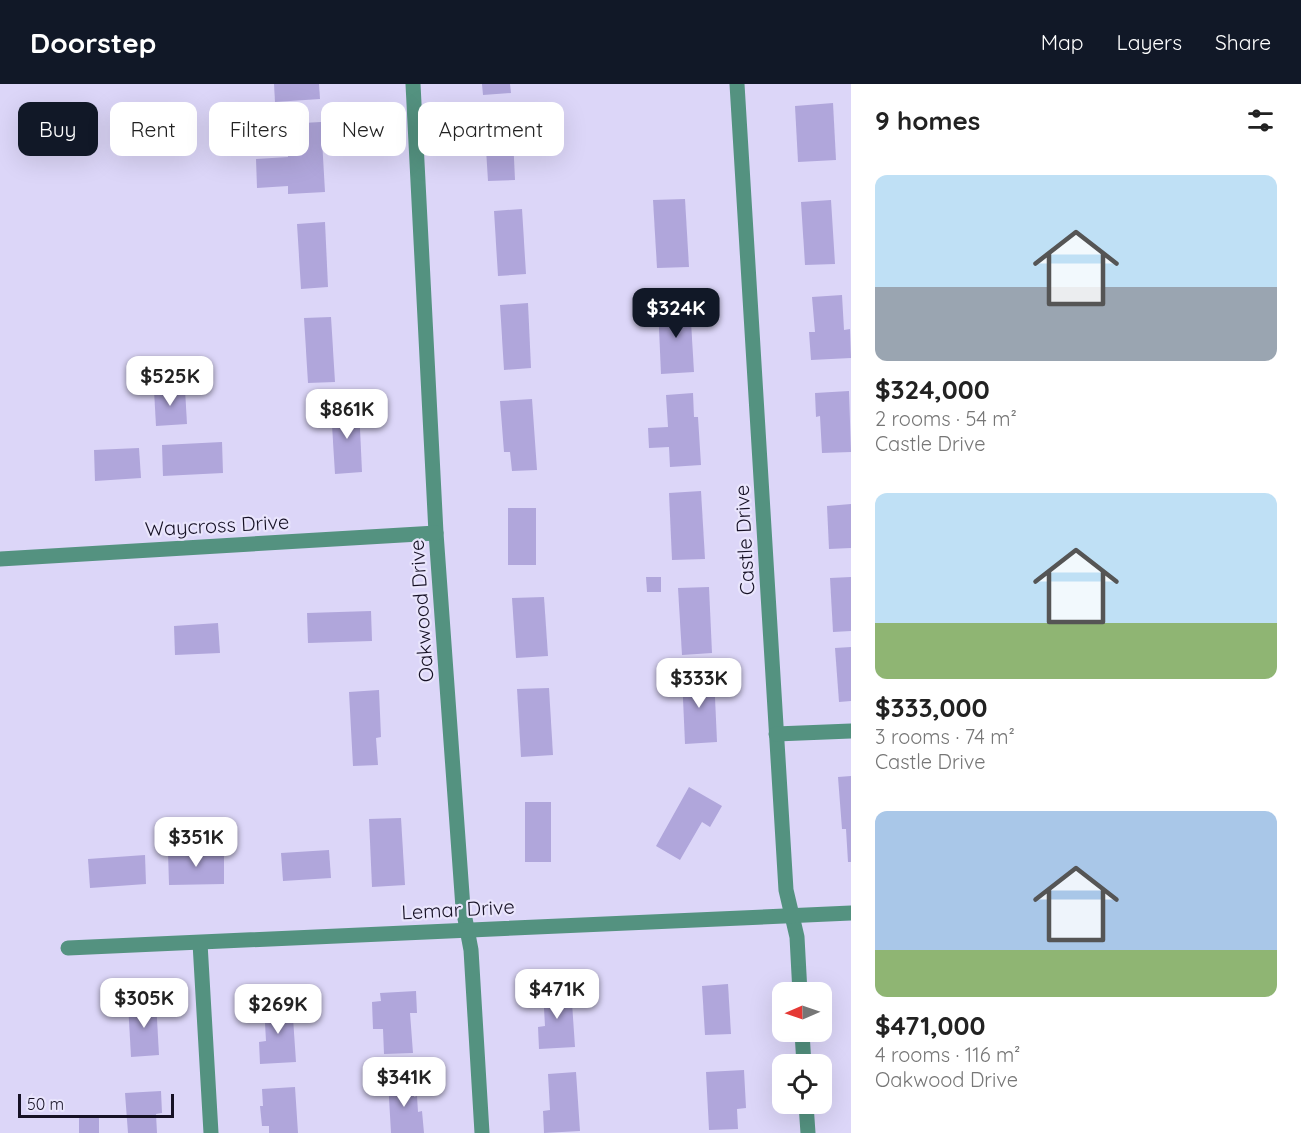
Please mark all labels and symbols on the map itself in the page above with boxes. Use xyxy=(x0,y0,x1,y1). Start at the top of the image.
pin: $324K xyxy=(634,288,718,339)
pin: $525K xyxy=(128,356,212,407)
pin: $861K xyxy=(305,389,389,440)
street label: Castle Drive xyxy=(729,484,759,596)
street label: Waycross Drive xyxy=(144,509,290,541)
street label: Oakwood Drive xyxy=(404,539,438,683)
pin: $333K xyxy=(657,658,741,709)
pin: $351K xyxy=(154,817,238,868)
street label: Lemar Drive xyxy=(401,894,515,924)
pin: $471K xyxy=(515,969,599,1020)
pin: $305K xyxy=(102,978,186,1029)
north arrow xyxy=(772,982,832,1042)
pin: $269K xyxy=(236,984,320,1035)
pin: $341K xyxy=(362,1057,446,1108)
scale bar xyxy=(18,1091,174,1118)

